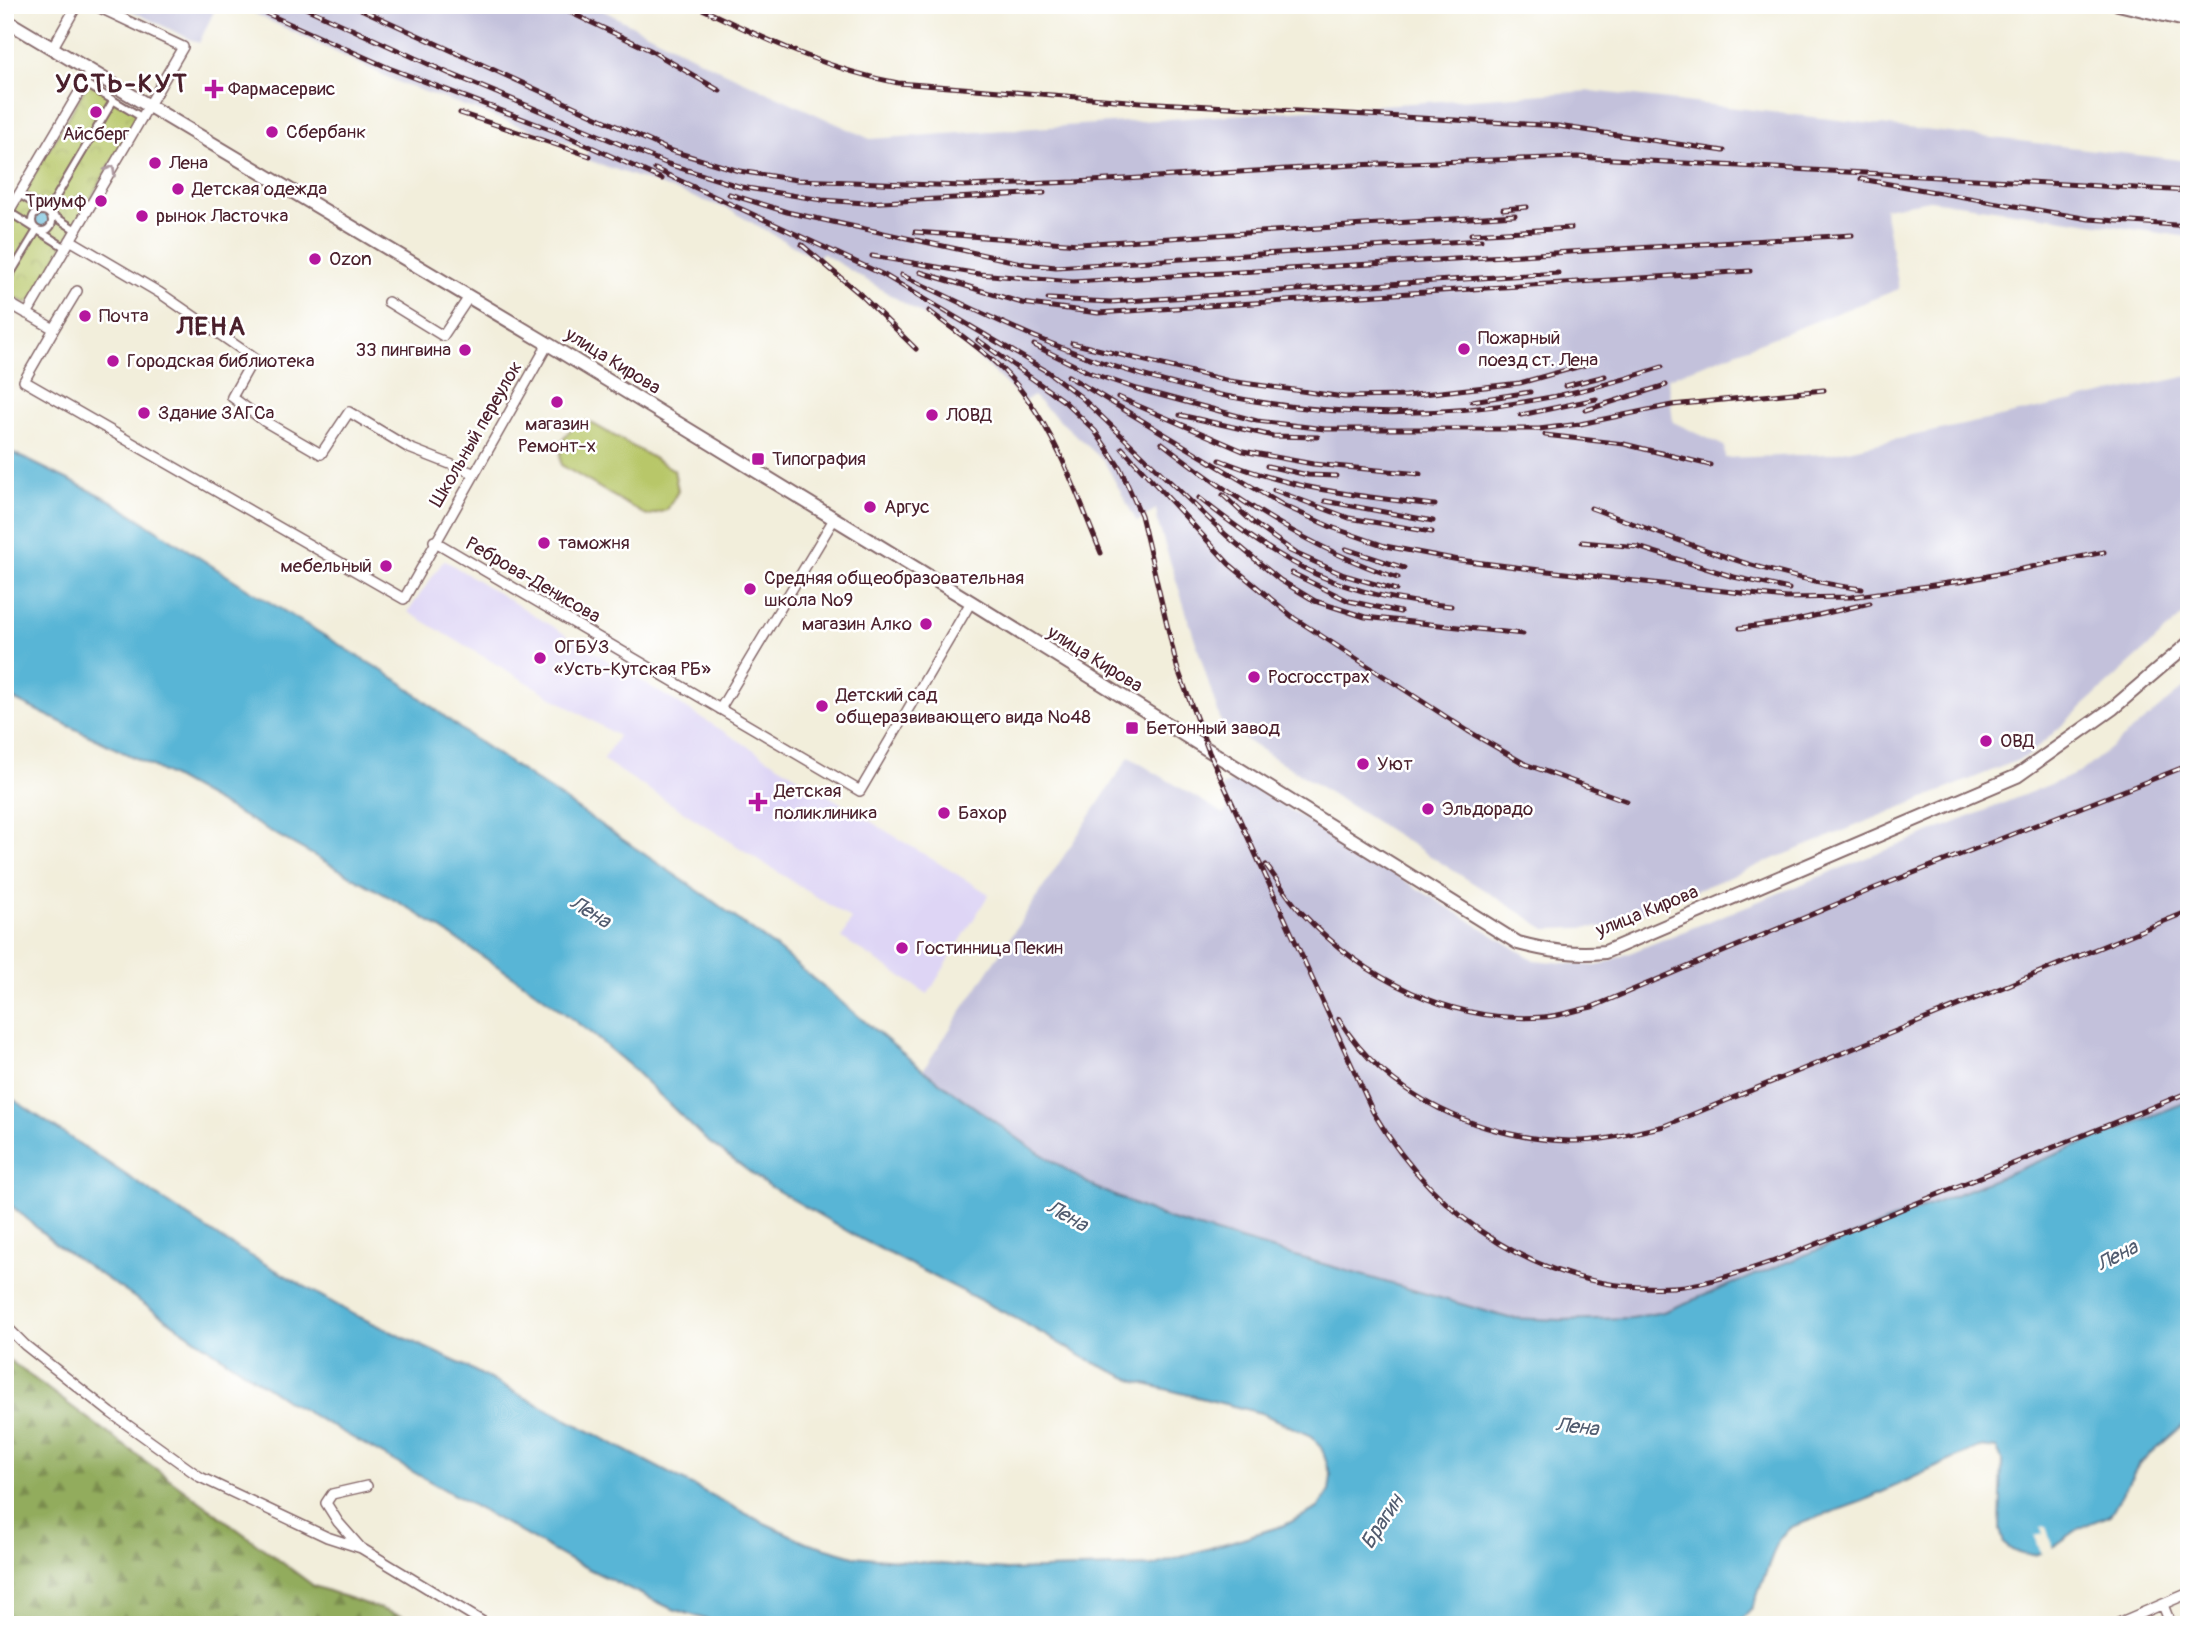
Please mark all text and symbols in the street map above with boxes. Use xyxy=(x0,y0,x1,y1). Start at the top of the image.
district label: УСТЬ-КУТ xyxy=(55,68,189,100)
place label: Фармасервис xyxy=(228,77,336,101)
marker: Фармасервис xyxy=(206,81,222,97)
marker: Айсберг xyxy=(88,104,104,120)
place label: Сбербанк xyxy=(286,120,366,144)
place label: Айсберг xyxy=(63,122,130,146)
marker: Сбербанк xyxy=(264,124,280,140)
place label: Лена xyxy=(168,151,208,175)
marker: Лена xyxy=(147,155,163,171)
one-way arrow xyxy=(103,165,116,178)
place label: Детская одежда xyxy=(191,177,327,201)
marker: Детская одежда xyxy=(170,181,186,197)
place label: Триумф xyxy=(25,189,87,213)
marker: Триумф xyxy=(93,193,109,209)
place label: рынок Ласточка xyxy=(156,204,288,228)
marker: рынок Ласточка xyxy=(134,208,150,224)
place label: Ozon xyxy=(329,247,372,271)
marker: Ozon xyxy=(307,251,323,267)
place label: Почта xyxy=(99,304,149,328)
marker: Почта xyxy=(77,308,93,324)
district label: ЛЕНА xyxy=(176,311,247,343)
street label: улица Кирова xyxy=(560,322,665,400)
place label: Пожарный поезд ст. Лена xyxy=(1478,326,1598,372)
place label: 33 пингвина xyxy=(355,338,451,362)
marker: Пожарный поезд ст. Лена xyxy=(1456,341,1472,357)
marker: 33 пингвина xyxy=(457,342,473,358)
place label: Городская библиотека xyxy=(127,349,315,373)
marker: Городская библиотека xyxy=(105,353,121,369)
street label: Школьный переулок xyxy=(424,357,528,511)
marker: магазин Ремонт-х xyxy=(549,394,565,410)
place label: Здание ЗАГСа xyxy=(158,401,275,425)
place label: ЛОВД xyxy=(945,403,992,427)
marker: Здание ЗАГСа xyxy=(136,405,152,421)
marker: ЛОВД xyxy=(924,407,940,423)
place label: магазин Ремонт-х xyxy=(518,412,596,458)
place label: Типография xyxy=(772,447,866,471)
marker: Типография xyxy=(750,451,766,467)
place label: Аргус xyxy=(884,495,930,519)
marker: Аргус xyxy=(862,499,878,515)
place label: таможня xyxy=(558,531,630,555)
street label: Реброва-Денисова xyxy=(461,532,605,628)
marker: таможня xyxy=(536,535,552,551)
place label: мебельный xyxy=(280,554,372,578)
marker: мебельный xyxy=(378,558,394,574)
place label: Средняя общеобразовательная школа №9 xyxy=(764,566,1024,612)
marker: Средняя общеобразовательная школа №9 xyxy=(742,581,758,597)
place label: магазин Алко xyxy=(802,612,912,636)
marker: магазин Алко xyxy=(918,616,934,632)
street label: улица Кирова xyxy=(1042,620,1147,698)
place label: ОГБУЗ «Усть-Кутская РБ» xyxy=(554,635,711,681)
marker: ОГБУЗ «Усть-Кутская РБ» xyxy=(532,650,548,666)
place label: Росгосстрах xyxy=(1268,665,1370,689)
marker: Росгосстрах xyxy=(1246,669,1262,685)
place label: Детский сад общеразвивающего вида №48 xyxy=(835,683,1091,729)
marker: Детский сад общеразвивающего вида №48 xyxy=(814,698,830,714)
place label: Бетонный завод xyxy=(1146,716,1280,740)
marker: Бетонный завод xyxy=(1124,720,1140,736)
place label: ОВД xyxy=(2000,729,2035,753)
marker: ОВД xyxy=(1978,733,1994,749)
place label: Уют xyxy=(1377,752,1413,776)
marker: Уют xyxy=(1355,756,1371,772)
place label: Детская поликлиника xyxy=(773,779,877,825)
marker: Детская поликлиника xyxy=(748,792,768,812)
place label: Эльдорадо xyxy=(1442,797,1533,821)
place label: Бахор xyxy=(958,801,1007,825)
marker: Эльдорадо xyxy=(1420,801,1436,817)
marker: Бахор xyxy=(936,805,952,821)
street label: улица Кирова xyxy=(1591,880,1702,943)
water label: Лена xyxy=(565,889,617,935)
place label: Гостинница Пекин xyxy=(916,936,1063,960)
marker: Гостинница Пекин xyxy=(894,940,910,956)
water label: Лена xyxy=(1042,1194,1094,1239)
water label: Лена xyxy=(2092,1233,2143,1278)
water label: Лена xyxy=(1554,1411,1601,1443)
water label: Брагин xyxy=(1355,1488,1411,1554)

